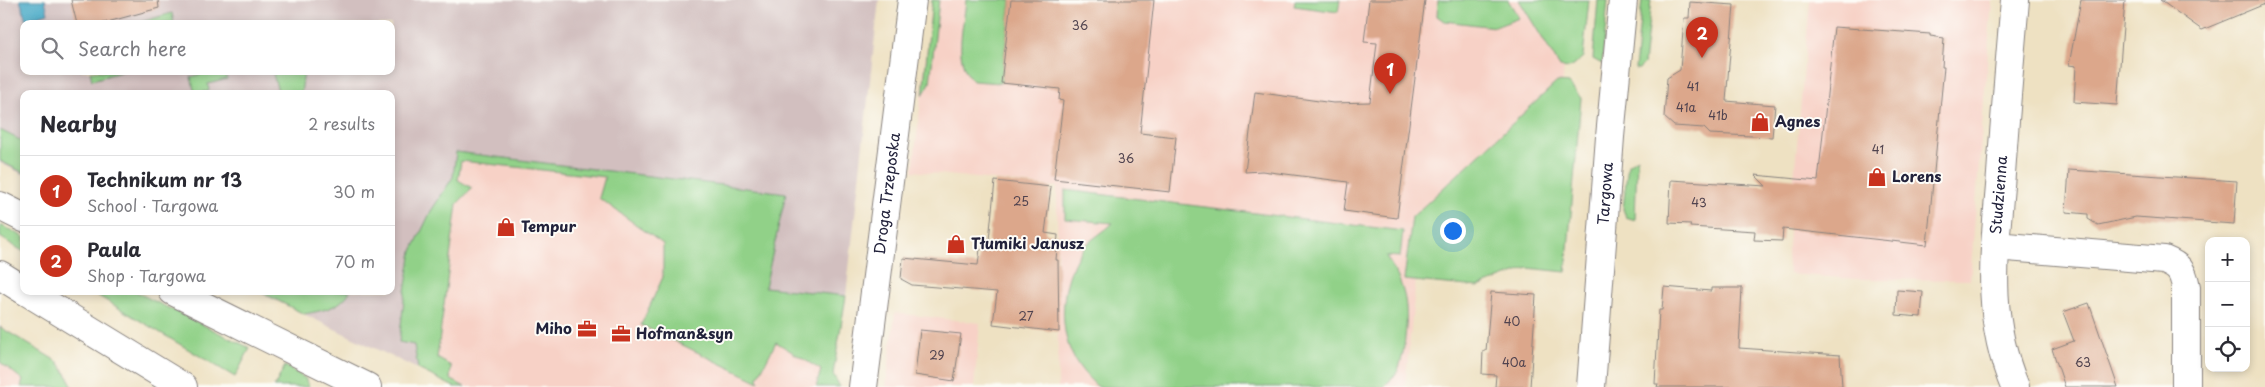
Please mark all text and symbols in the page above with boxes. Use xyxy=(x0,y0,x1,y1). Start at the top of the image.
house number: 36 xyxy=(1072,16,1088,34)
pin: 2 xyxy=(1686,17,1718,58)
search box xyxy=(20,20,395,75)
icon: search xyxy=(38,34,66,62)
text: Search here xyxy=(78,34,187,62)
pin: 1 xyxy=(1374,53,1406,94)
house number: 41 xyxy=(1687,77,1699,95)
house number: 41a xyxy=(1676,98,1697,116)
house number: 41b xyxy=(1708,106,1728,124)
text: Nearby xyxy=(40,107,117,139)
place label: Agnes xyxy=(1775,109,1820,132)
text: 2 results xyxy=(308,111,375,135)
shop icon: Agnes xyxy=(1749,111,1771,133)
street label: Droga Trzeposka xyxy=(867,130,905,256)
house number: 41 xyxy=(1872,140,1884,158)
house number: 36 xyxy=(1118,149,1134,167)
street label: Studzienna xyxy=(1983,154,2012,235)
street label: Targowa xyxy=(1590,161,1618,226)
place label: Lorens xyxy=(1892,164,1942,187)
text: Technikum nr 13 xyxy=(87,165,242,193)
shop icon: Lorens xyxy=(1866,166,1888,188)
text: 1 xyxy=(52,179,60,203)
text: 30 m xyxy=(333,179,375,203)
house number: 25 xyxy=(1013,192,1029,210)
text: School · Targowa xyxy=(87,193,218,217)
house number: 43 xyxy=(1691,193,1707,211)
place label: Tempur xyxy=(521,214,577,237)
shop icon: Tempur xyxy=(495,216,517,238)
your location xyxy=(1440,218,1466,244)
place label: Tłumiki Janusz xyxy=(971,231,1084,254)
shop icon: Tłumiki Janusz xyxy=(945,233,967,255)
text: Paula xyxy=(87,235,141,263)
map controls xyxy=(2205,237,2250,372)
button: + xyxy=(2205,237,2250,282)
text: 2 xyxy=(50,249,62,273)
text: 70 m xyxy=(335,249,375,273)
text: Shop · Targowa xyxy=(87,263,206,287)
button: − xyxy=(2205,282,2250,327)
house number: 27 xyxy=(1019,307,1034,325)
house number: 40 xyxy=(1504,312,1521,330)
place label: Miho xyxy=(535,316,572,339)
office icon: Miho xyxy=(576,318,598,340)
place label: Hofman&syn xyxy=(636,321,733,344)
office icon: Hofman&syn xyxy=(610,323,632,345)
button: locate xyxy=(2205,327,2250,372)
house number: 29 xyxy=(929,346,945,364)
house number: 40a xyxy=(1502,353,1527,371)
house number: 63 xyxy=(2075,353,2091,371)

